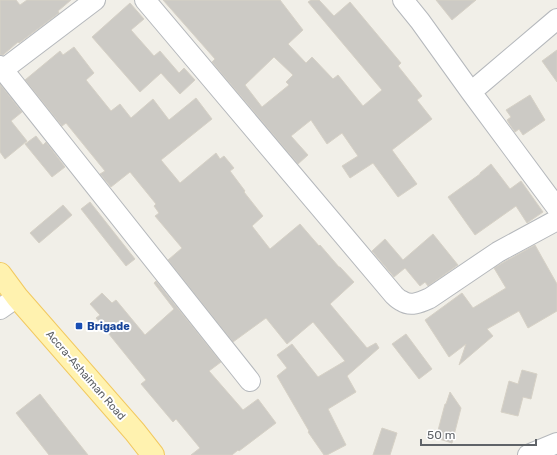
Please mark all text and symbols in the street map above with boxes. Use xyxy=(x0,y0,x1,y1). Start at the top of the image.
place label: Brigade xyxy=(87,320,130,333)
marker: Brigade xyxy=(74,321,84,331)
street label: Accra-Ashaiman Road xyxy=(43,328,128,423)
scale bar xyxy=(421,421,536,447)
text: 50 m xyxy=(427,428,455,442)

